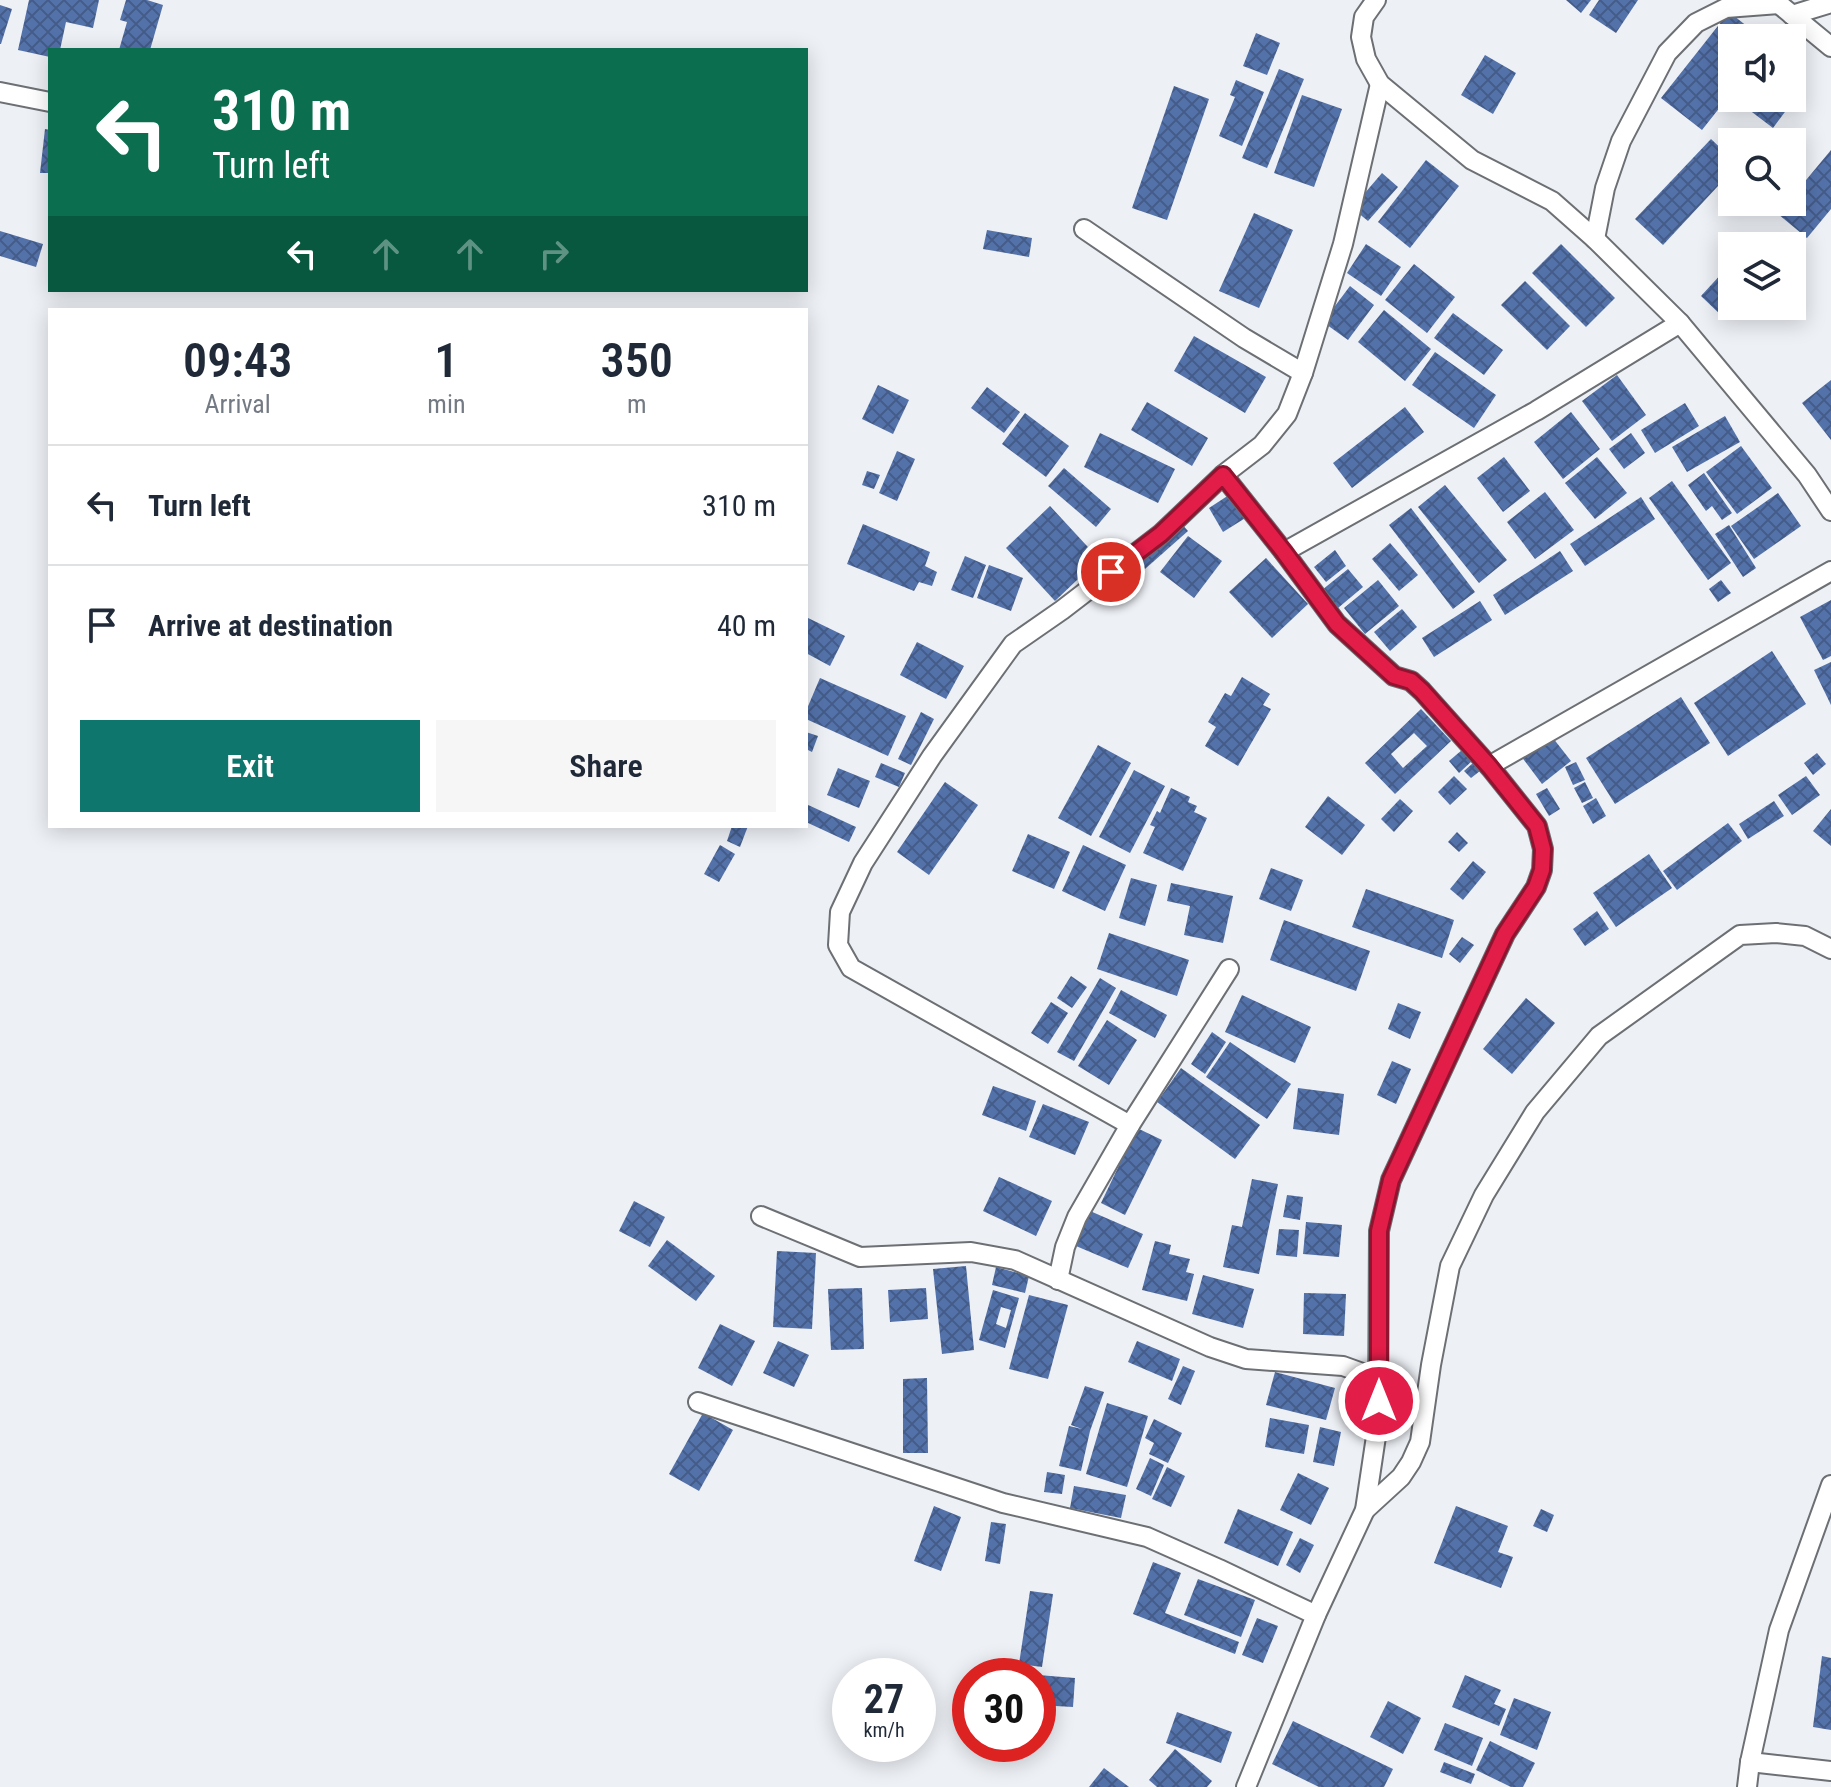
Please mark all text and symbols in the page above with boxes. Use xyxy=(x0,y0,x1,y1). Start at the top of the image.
map controls xyxy=(1718,24,1806,320)
button: sound xyxy=(1718,24,1806,112)
text: 310 m xyxy=(212,78,351,144)
icon: left xyxy=(80,80,184,184)
button: search xyxy=(1718,128,1806,216)
text: Turn left xyxy=(212,145,330,187)
icon: left xyxy=(280,232,324,276)
icon: ahead xyxy=(364,232,408,276)
icon: ahead xyxy=(448,232,492,276)
icon: right xyxy=(532,232,576,276)
button: layers xyxy=(1718,232,1806,320)
text: 09:43 xyxy=(183,332,292,389)
text: 1 xyxy=(434,332,458,389)
text: 350 xyxy=(601,332,673,389)
text: Arrival xyxy=(205,389,271,419)
text: min xyxy=(427,389,465,419)
text: m xyxy=(627,389,647,419)
icon: left xyxy=(80,483,124,527)
text: Turn left xyxy=(148,488,251,523)
text: 310 m xyxy=(702,488,776,523)
pin xyxy=(1077,538,1145,606)
icon: arrive xyxy=(1089,550,1133,594)
icon: arrive xyxy=(80,603,124,647)
text: Arrive at destination xyxy=(148,608,393,643)
text: 40 m xyxy=(717,608,776,643)
button: Exit xyxy=(80,720,420,812)
button: Share xyxy=(436,720,776,812)
position arrow xyxy=(1337,1359,1421,1443)
speed limit sign: 30 xyxy=(952,1658,1056,1762)
text: 27 xyxy=(864,1676,904,1723)
text: km/h xyxy=(863,1718,905,1742)

